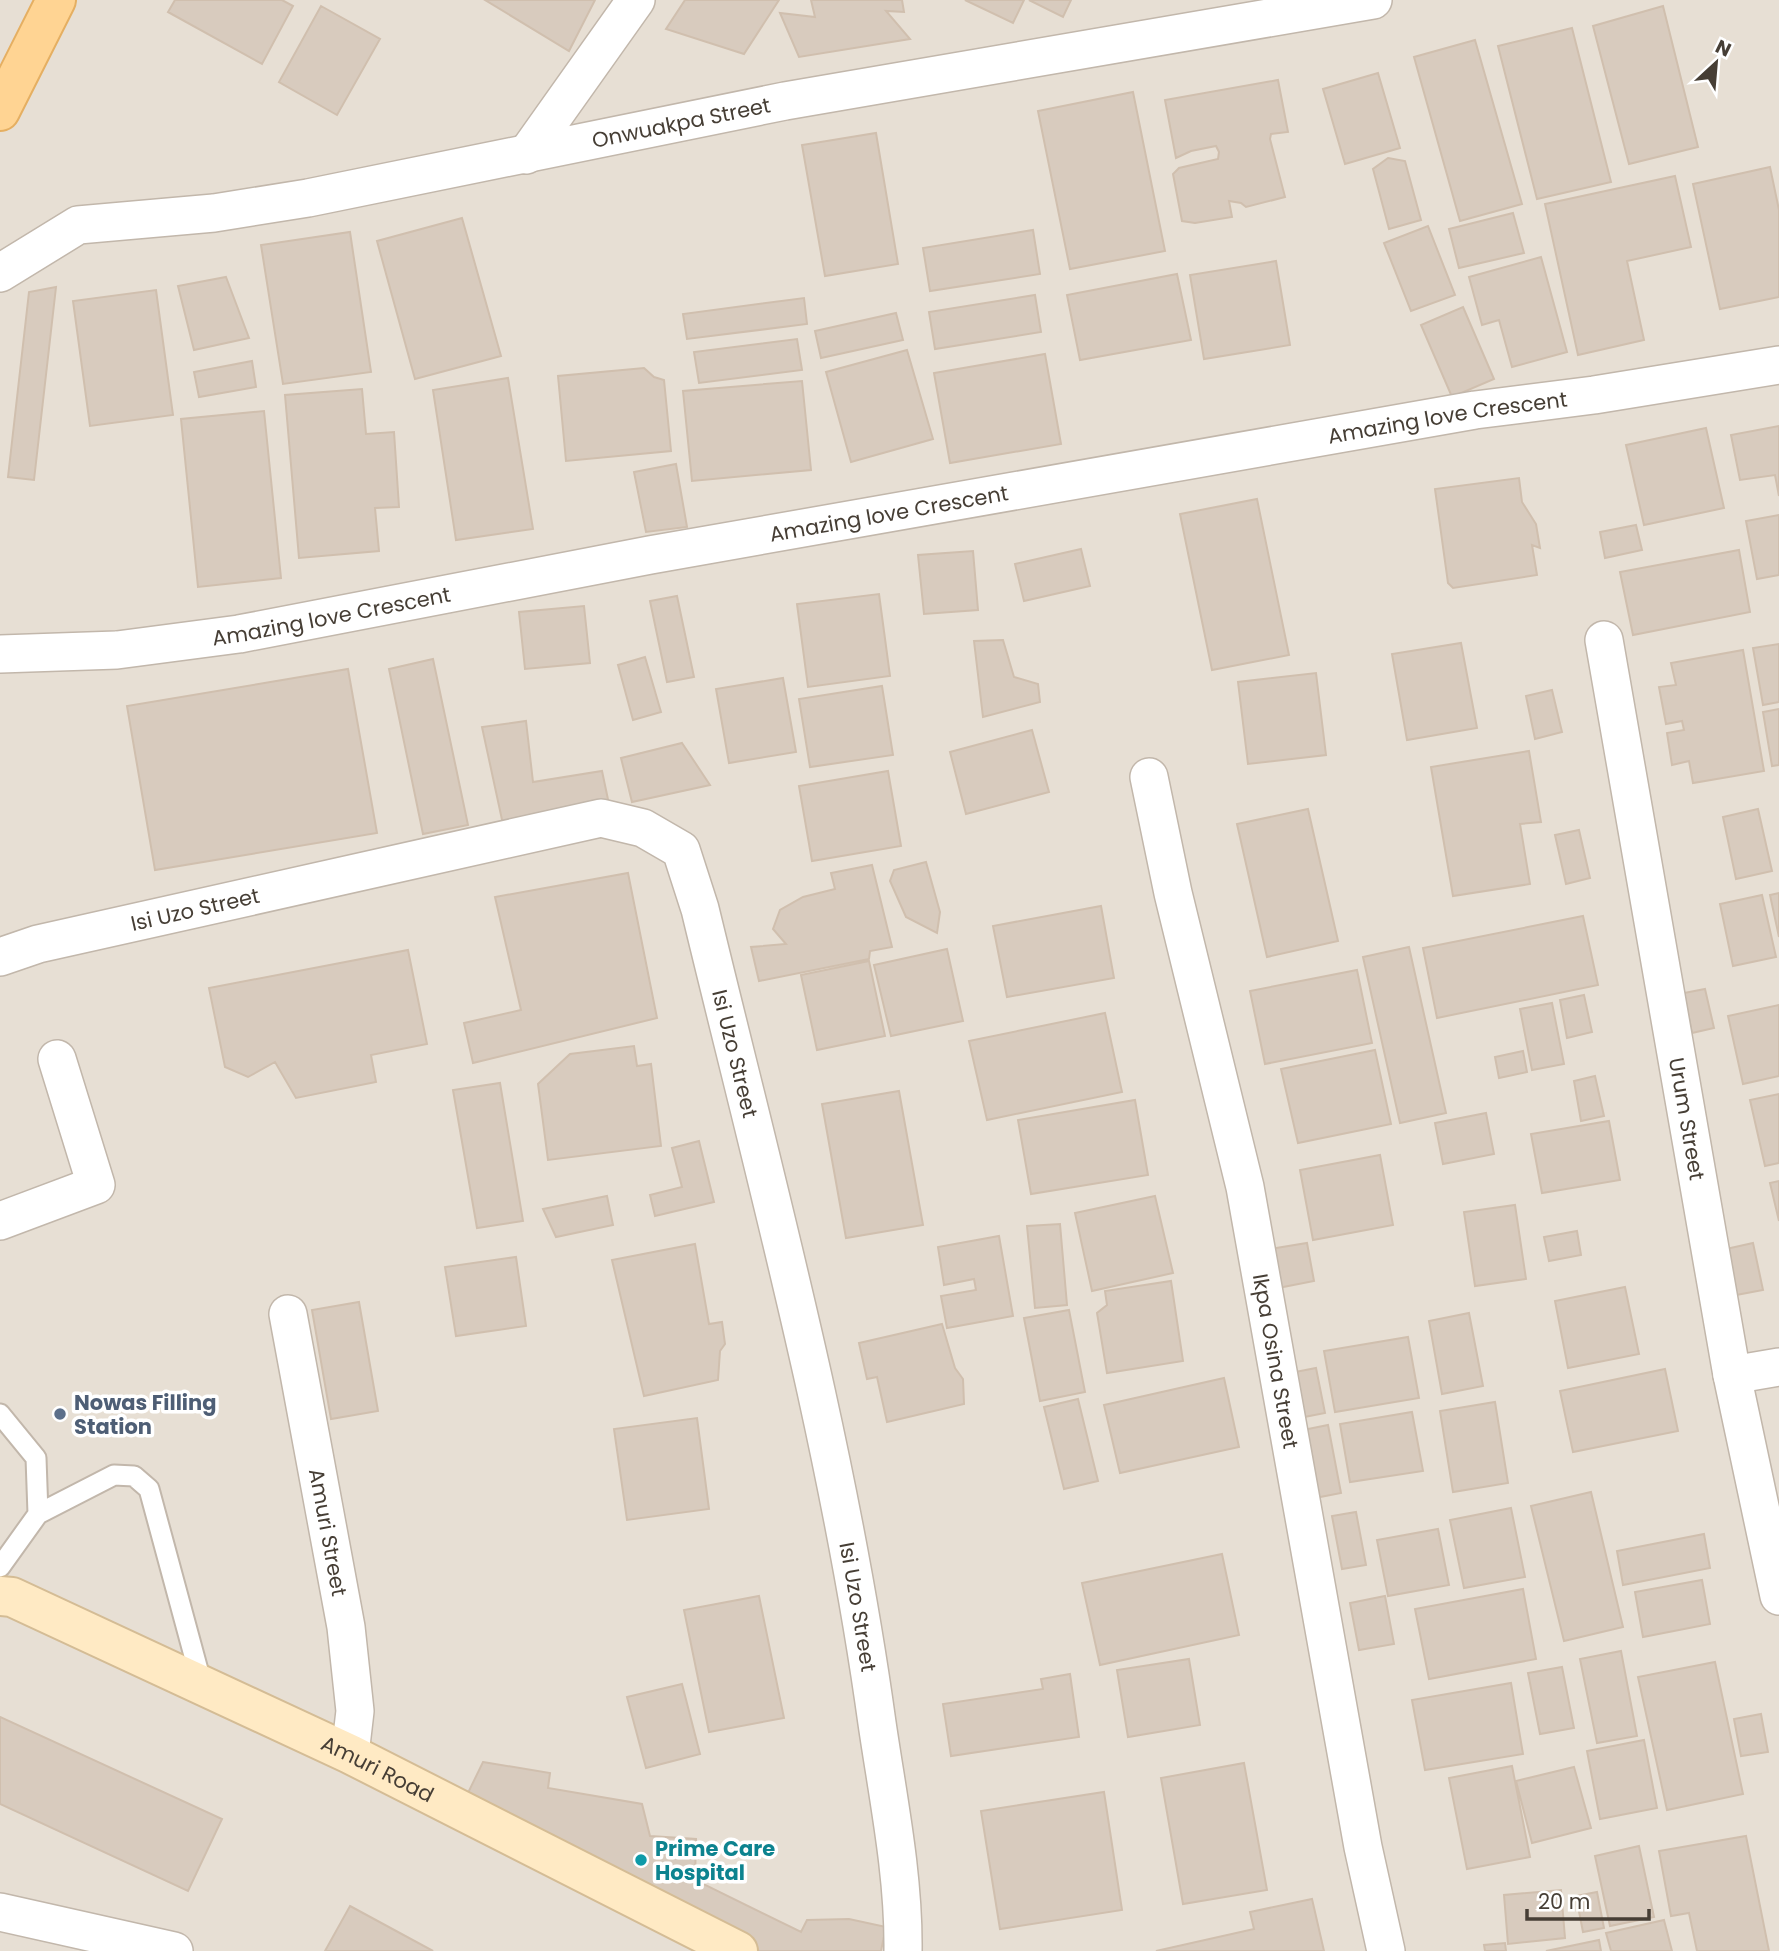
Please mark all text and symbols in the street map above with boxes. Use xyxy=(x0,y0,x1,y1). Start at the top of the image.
north arrow xyxy=(1681,28,1751,98)
text: N xyxy=(1711,33,1736,63)
street label: Onwuakpa Street xyxy=(589,90,773,154)
street label: Amazing love Crescent xyxy=(1325,384,1569,450)
street label: Amazing love Crescent xyxy=(767,478,1010,548)
street label: Amazing love Crescent xyxy=(210,579,453,652)
street label: Isi Uzo Street xyxy=(128,880,262,937)
street label: Isi Uzo Street xyxy=(706,986,765,1121)
street label: Urum Street xyxy=(1662,1055,1712,1183)
street label: Ikpa Osina Street xyxy=(1246,1271,1306,1451)
place label: Nowas Filling Station xyxy=(74,1388,216,1441)
marker: Nowas Filling Station xyxy=(52,1406,68,1422)
street label: Amuri Street xyxy=(302,1466,354,1599)
street label: Isi Uzo Street xyxy=(833,1540,884,1674)
street label: Amuri Road xyxy=(317,1728,439,1809)
place label: Prime Care Hospital xyxy=(655,1834,775,1887)
marker: Prime Care Hospital xyxy=(633,1852,649,1868)
scale bar xyxy=(1527,1878,1650,1922)
text: 20 m xyxy=(1538,1887,1591,1916)

